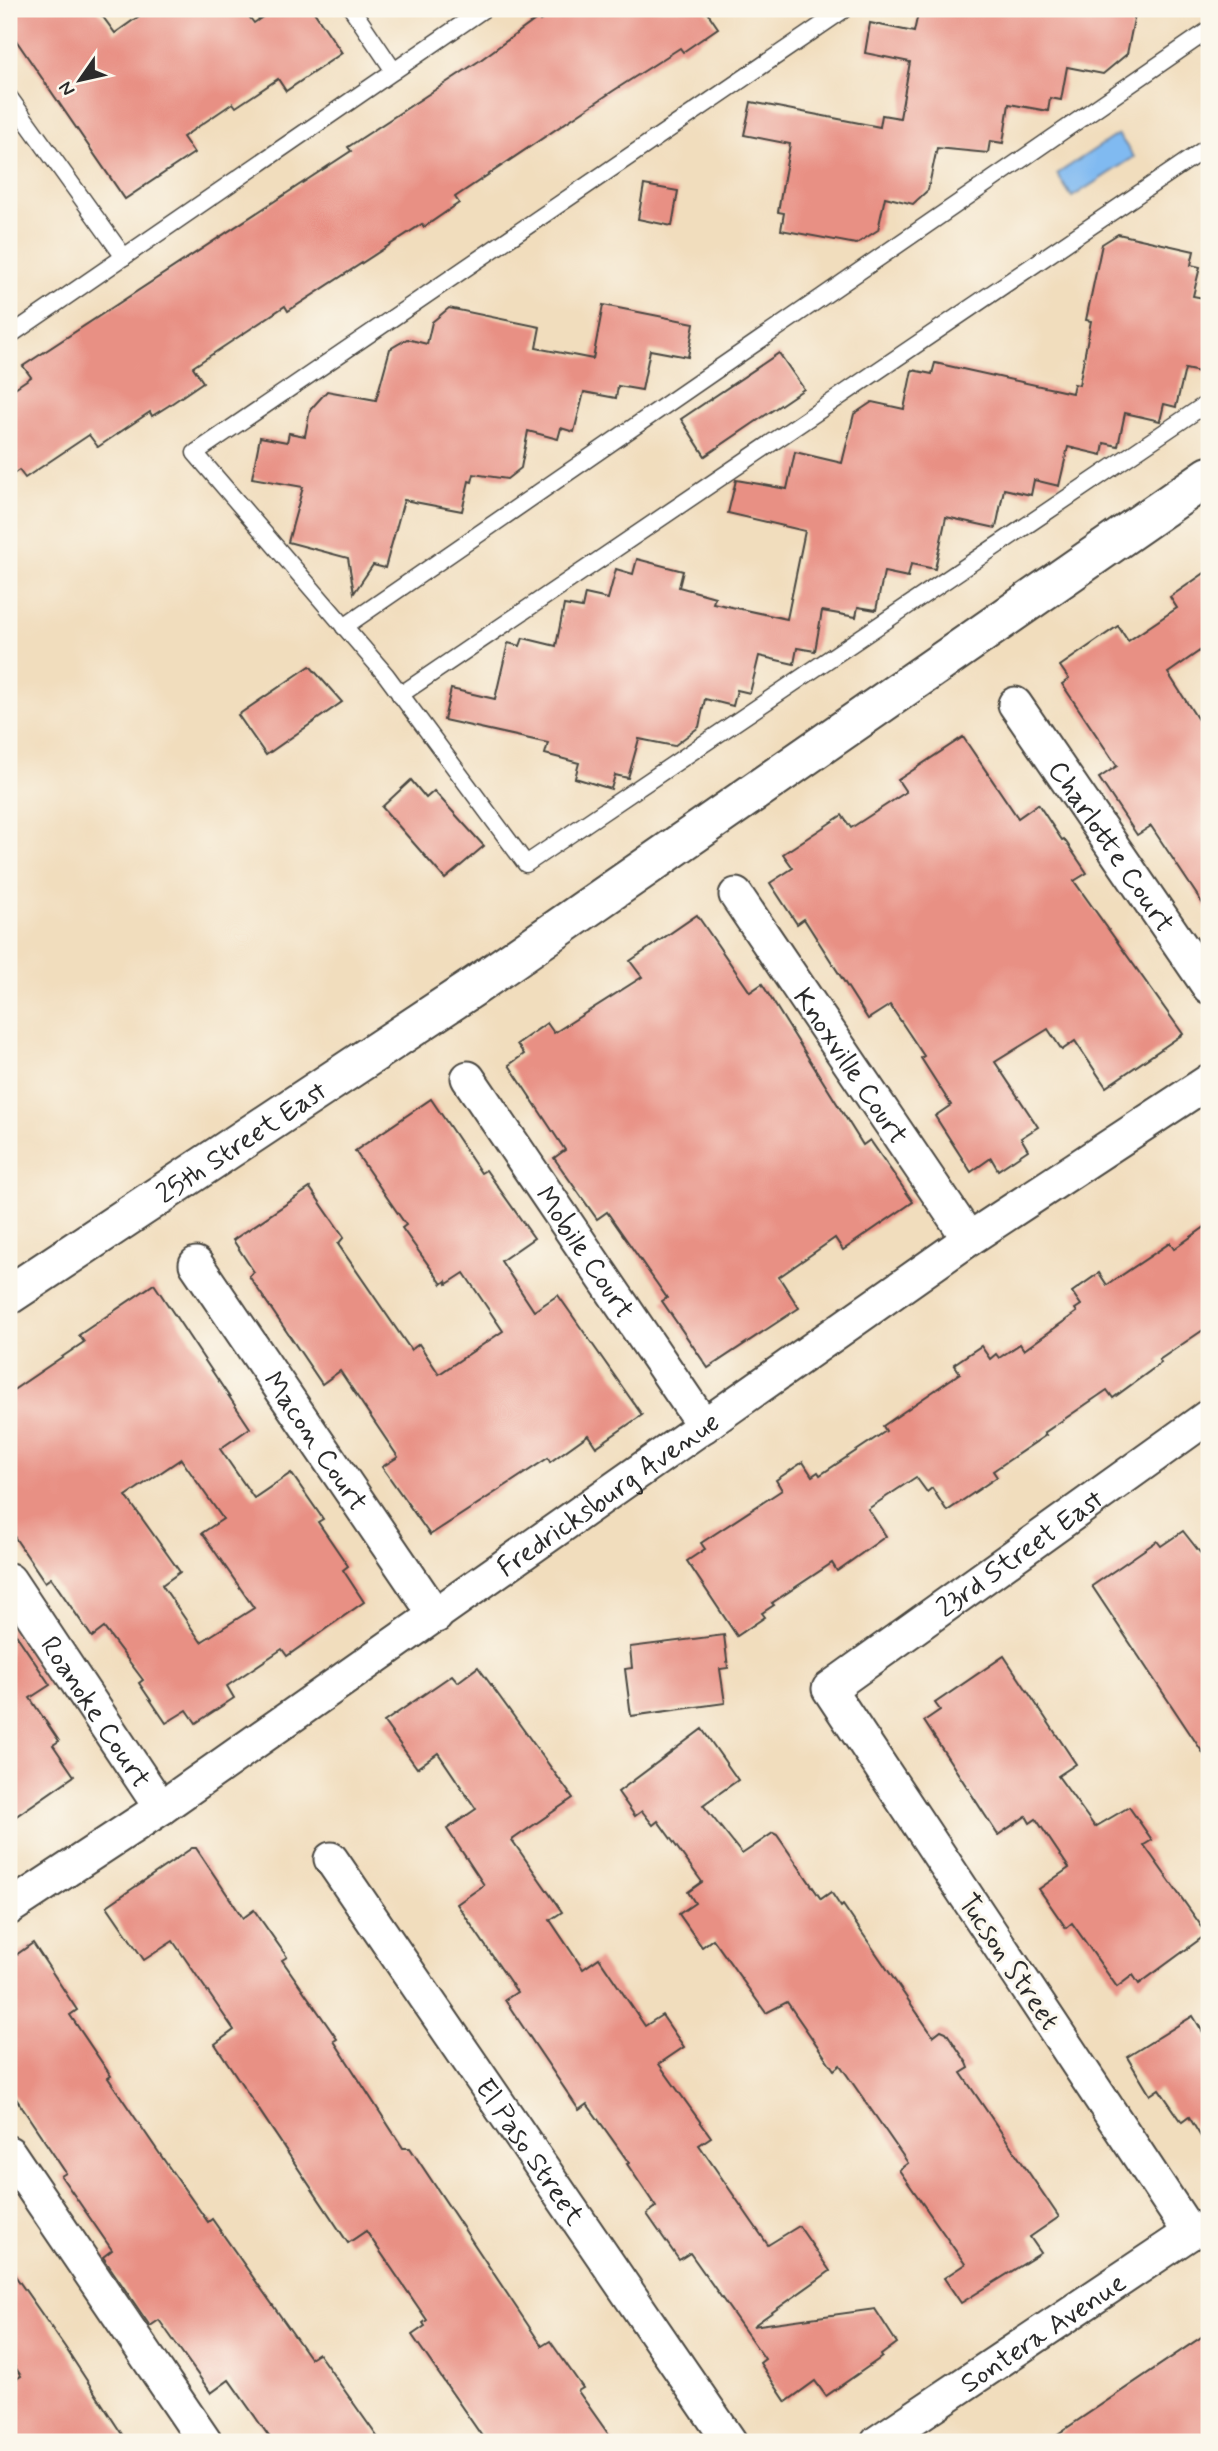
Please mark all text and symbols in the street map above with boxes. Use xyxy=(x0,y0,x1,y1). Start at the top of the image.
north arrow xyxy=(46,46,116,116)
text: N xyxy=(53,76,81,101)
street label: Charlotte Court xyxy=(1038,754,1182,941)
street label: Knoxville Court xyxy=(783,982,916,1152)
street label: 25th Street East xyxy=(150,1073,335,1213)
street label: Mobile Court xyxy=(526,1180,642,1327)
street label: Macon Court xyxy=(254,1365,375,1519)
street label: Fredricksburg Avenue xyxy=(490,1404,728,1587)
street label: 23rd Street East xyxy=(930,1481,1112,1627)
street label: Roanoke Court xyxy=(31,1630,159,1796)
street label: Tucson Street xyxy=(949,1887,1067,2038)
street label: El Paso Street xyxy=(466,2072,593,2234)
street label: Sontera Avenue xyxy=(954,2265,1134,2403)

